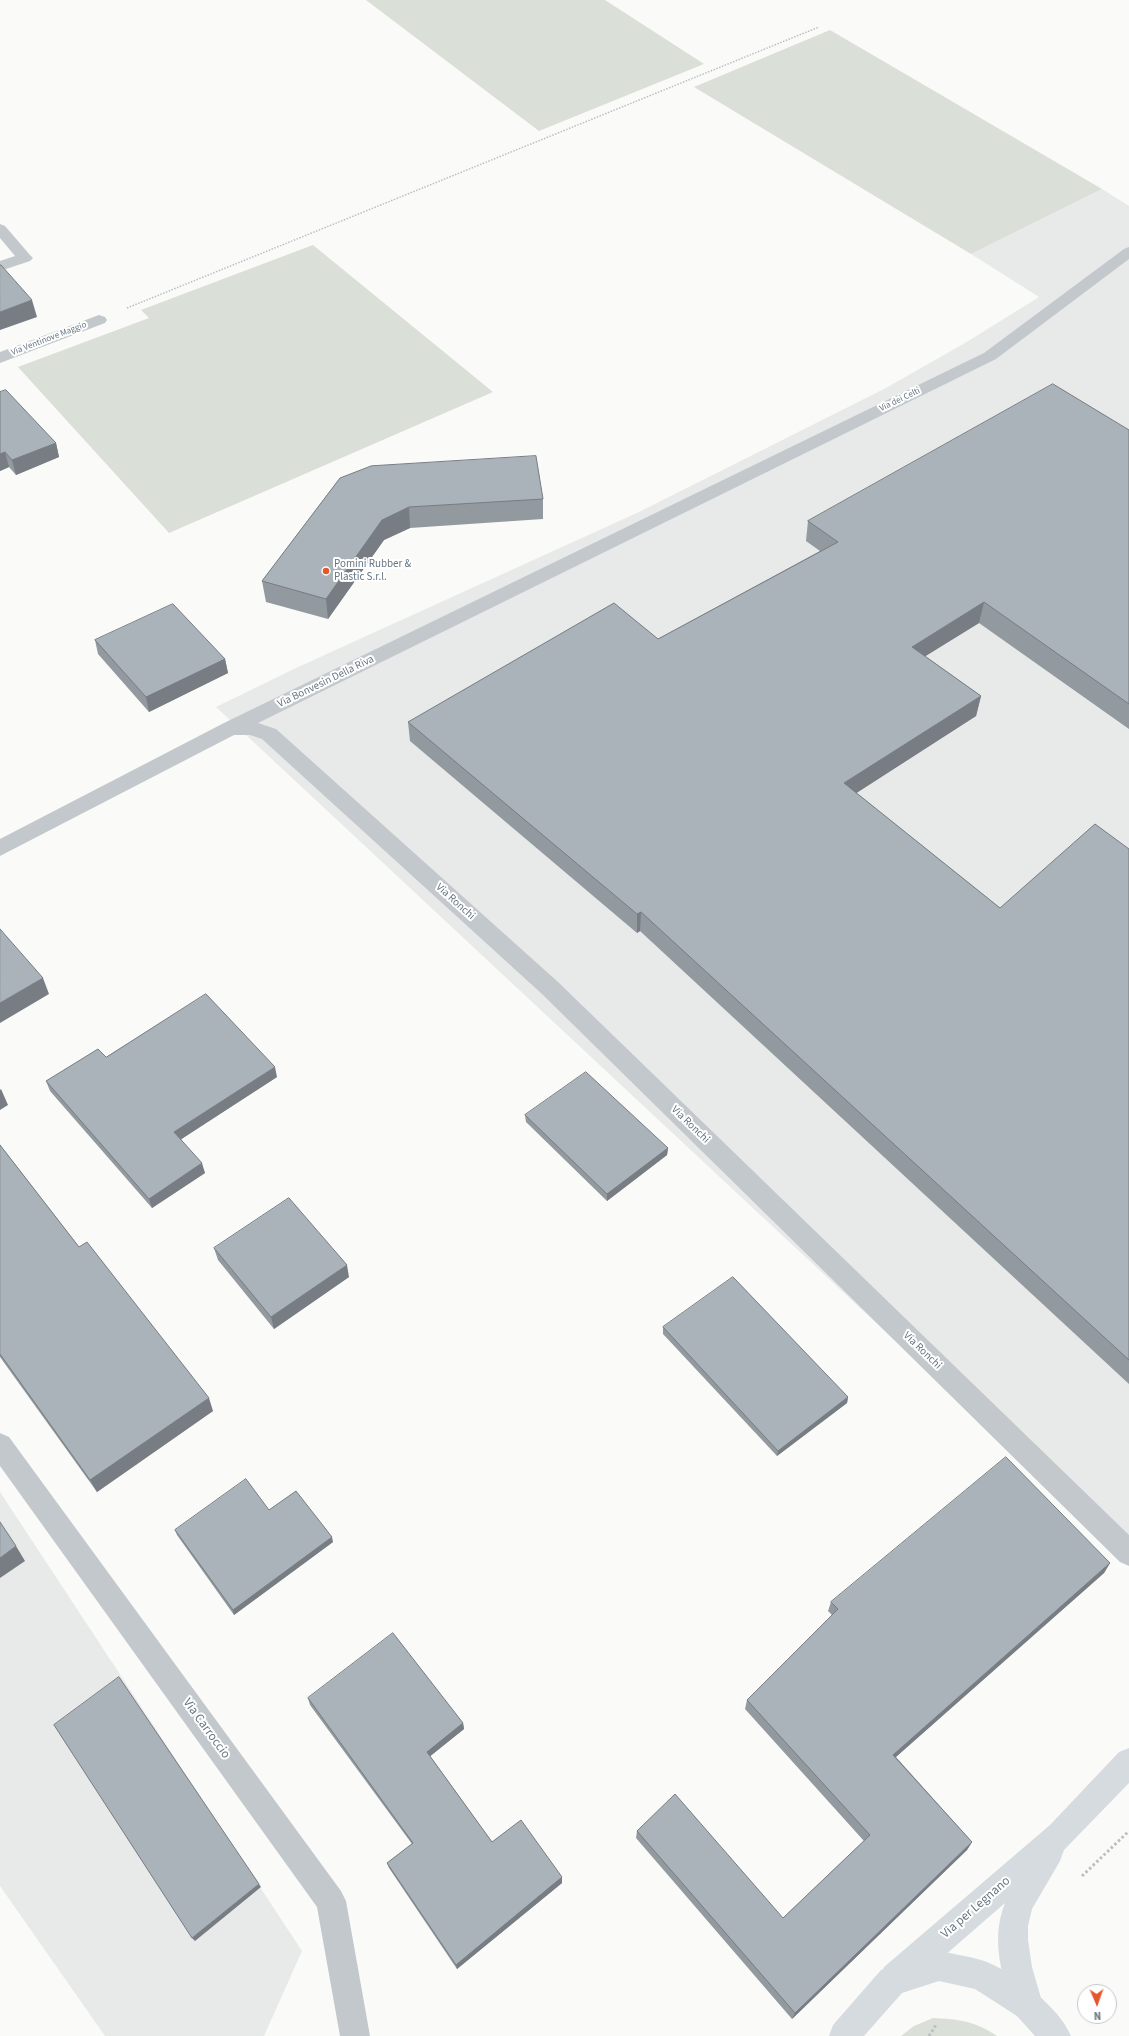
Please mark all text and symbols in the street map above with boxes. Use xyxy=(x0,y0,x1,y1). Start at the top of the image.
street label: Via Ventinove Maggio xyxy=(10,320,88,358)
street label: Via dei Celti xyxy=(878,386,922,414)
place label: Pomini Rubber & Plastic S.r.l. xyxy=(334,558,411,584)
marker: Pomini Rubber & Plastic S.r.l. xyxy=(321,566,331,576)
street label: Via Bonvesin Della Riva xyxy=(276,653,376,711)
street label: Via Ronchi xyxy=(433,881,477,923)
street label: Via Ronchi xyxy=(668,1104,712,1146)
street label: Via Ronchi xyxy=(900,1330,944,1372)
street label: Via Carroccio xyxy=(179,1696,233,1762)
street label: Via per Legnano xyxy=(938,1874,1014,1942)
north arrow xyxy=(1077,1984,1117,2024)
text: N xyxy=(1093,2008,1101,2023)

